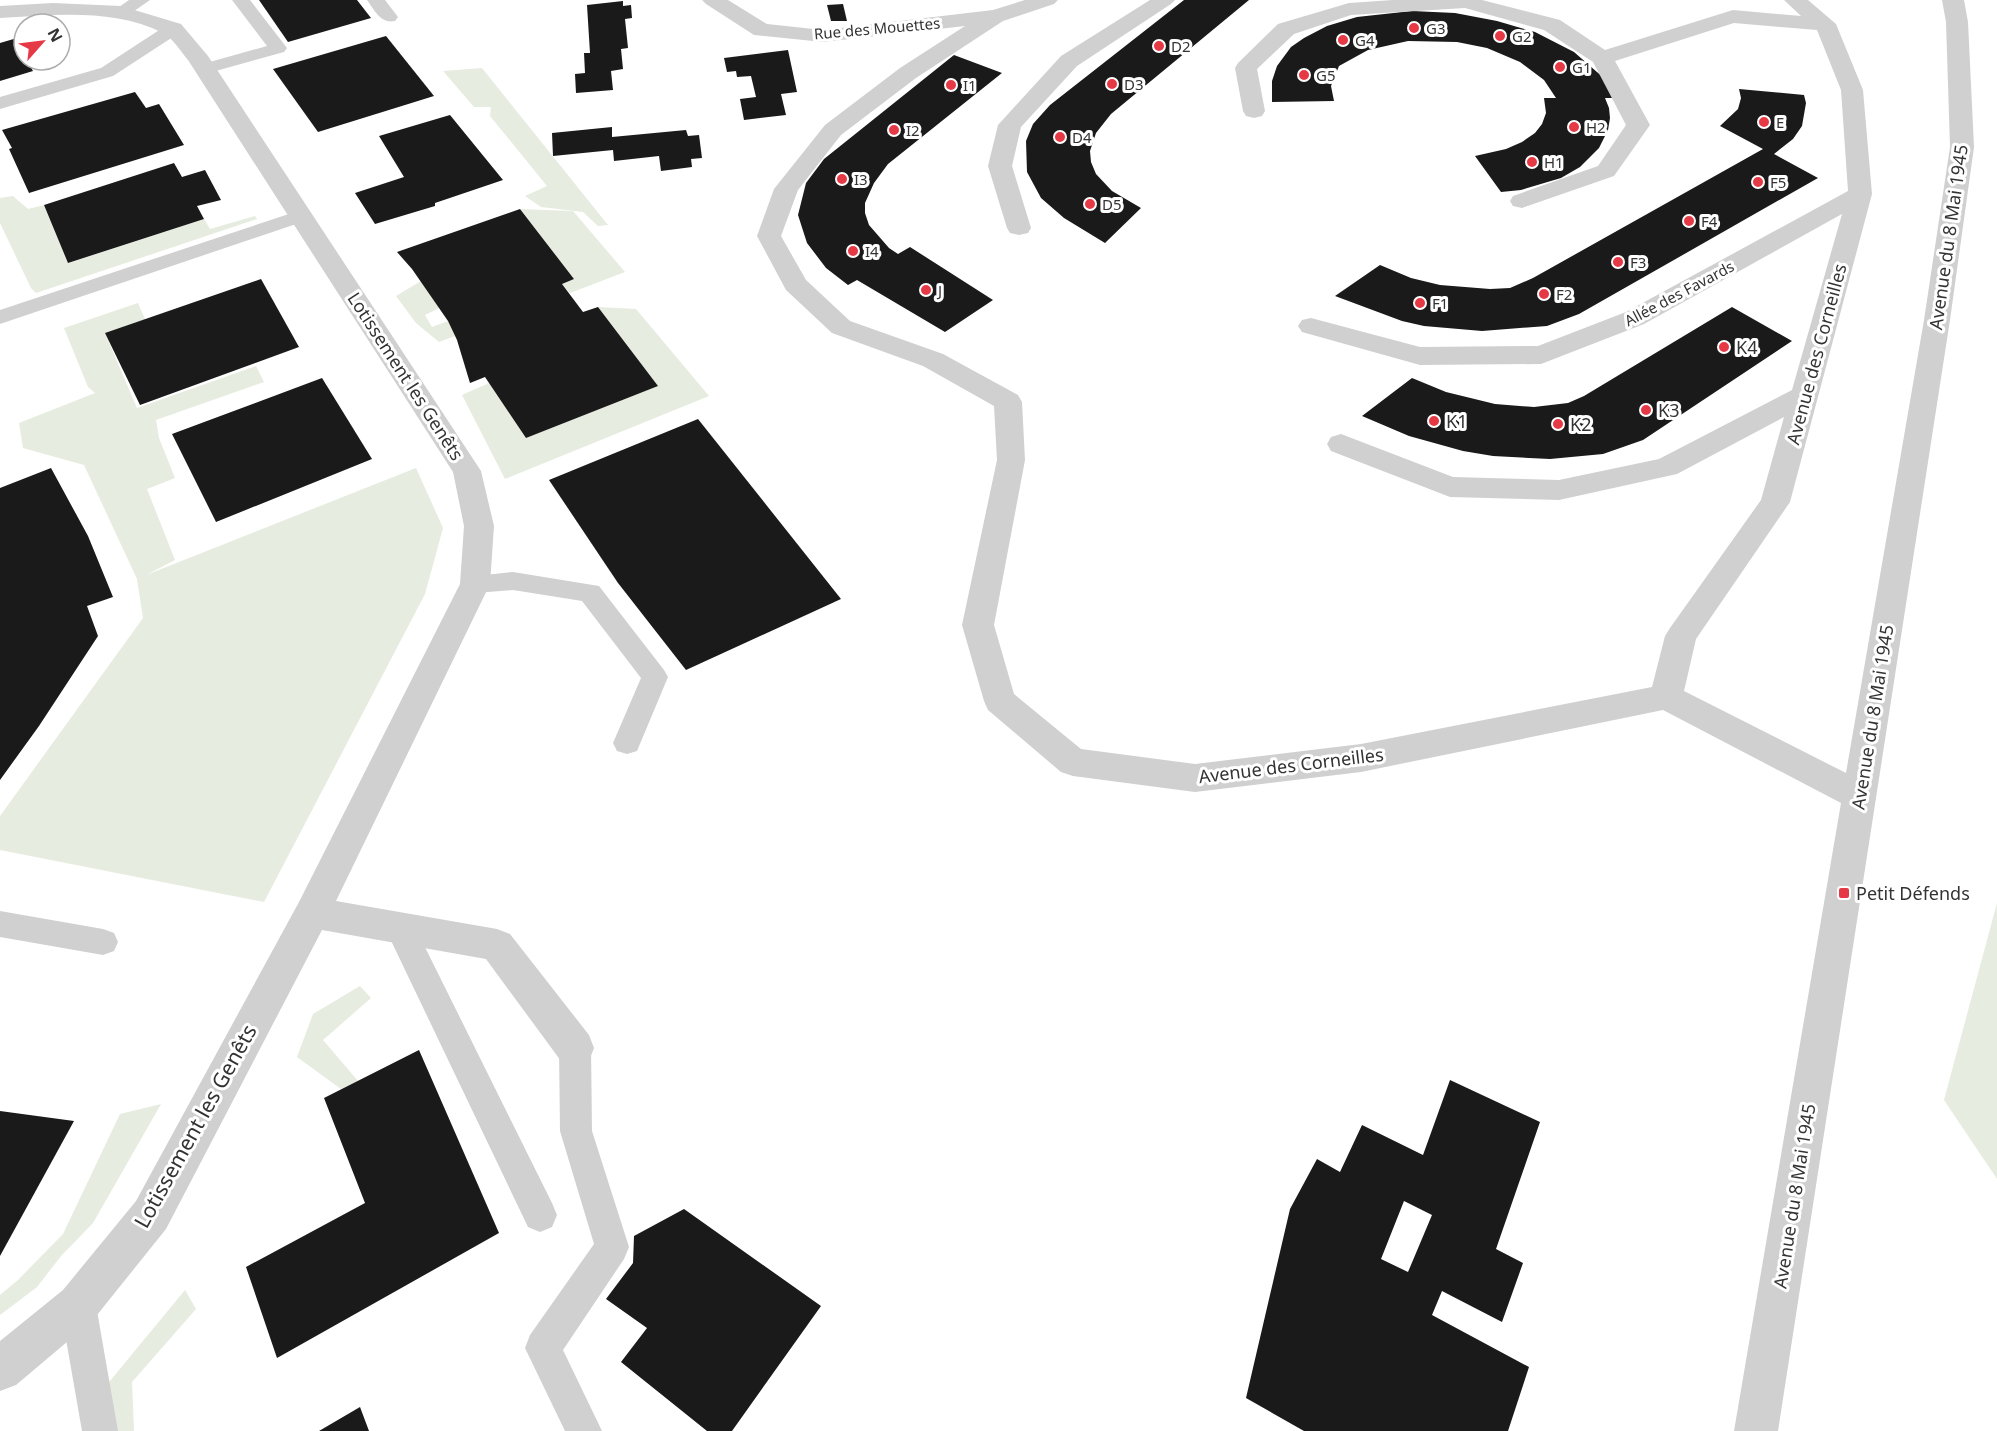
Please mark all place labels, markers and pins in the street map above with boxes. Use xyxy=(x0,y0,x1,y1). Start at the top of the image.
place label: G3 xyxy=(1426,18,1446,38)
marker: G3 xyxy=(1407,21,1421,35)
place label: G2 xyxy=(1512,26,1532,46)
marker: G2 xyxy=(1493,29,1507,43)
place label: G4 xyxy=(1355,30,1375,50)
marker: G4 xyxy=(1336,33,1350,47)
place label: D2 xyxy=(1171,36,1191,56)
marker: D2 xyxy=(1152,39,1166,53)
place label: G1 xyxy=(1572,57,1592,77)
marker: G1 xyxy=(1553,60,1567,74)
place label: G5 xyxy=(1316,65,1336,85)
marker: G5 xyxy=(1297,68,1311,82)
place label: D3 xyxy=(1124,74,1144,94)
place label: I1 xyxy=(963,75,977,95)
marker: D3 xyxy=(1105,77,1119,91)
marker: I1 xyxy=(944,78,958,92)
place label: E xyxy=(1776,112,1784,132)
marker: E xyxy=(1757,115,1771,129)
place label: H2 xyxy=(1586,117,1606,137)
place label: I2 xyxy=(906,120,920,140)
marker: H2 xyxy=(1567,120,1581,134)
marker: I2 xyxy=(887,123,901,137)
place label: D4 xyxy=(1072,127,1092,147)
marker: D4 xyxy=(1053,130,1067,144)
place label: H1 xyxy=(1544,152,1564,172)
marker: H1 xyxy=(1525,155,1539,169)
place label: I3 xyxy=(854,169,868,189)
marker: I3 xyxy=(835,172,849,186)
place label: F5 xyxy=(1770,172,1786,192)
marker: F5 xyxy=(1751,175,1765,189)
place label: D5 xyxy=(1102,194,1122,214)
marker: D5 xyxy=(1083,197,1097,211)
place label: F4 xyxy=(1701,211,1718,231)
marker: F4 xyxy=(1682,214,1696,228)
place label: I4 xyxy=(865,241,879,261)
marker: I4 xyxy=(846,244,860,258)
place label: F3 xyxy=(1630,252,1646,272)
marker: F3 xyxy=(1611,255,1625,269)
place label: J xyxy=(936,280,942,300)
marker: J xyxy=(919,283,933,297)
place label: F2 xyxy=(1556,284,1572,304)
marker: F2 xyxy=(1537,287,1551,301)
place label: F1 xyxy=(1432,293,1448,313)
marker: F1 xyxy=(1413,296,1427,310)
place label: K4 xyxy=(1736,335,1757,359)
marker: K4 xyxy=(1717,340,1731,354)
place label: K3 xyxy=(1658,398,1679,422)
marker: K3 xyxy=(1639,403,1653,417)
place label: K1 xyxy=(1446,409,1467,433)
place label: K2 xyxy=(1570,412,1591,436)
marker: K1 xyxy=(1427,414,1441,428)
marker: K2 xyxy=(1551,417,1565,431)
place label: Petit Défends xyxy=(1856,881,1970,905)
marker: Petit Défends xyxy=(1837,886,1851,900)

